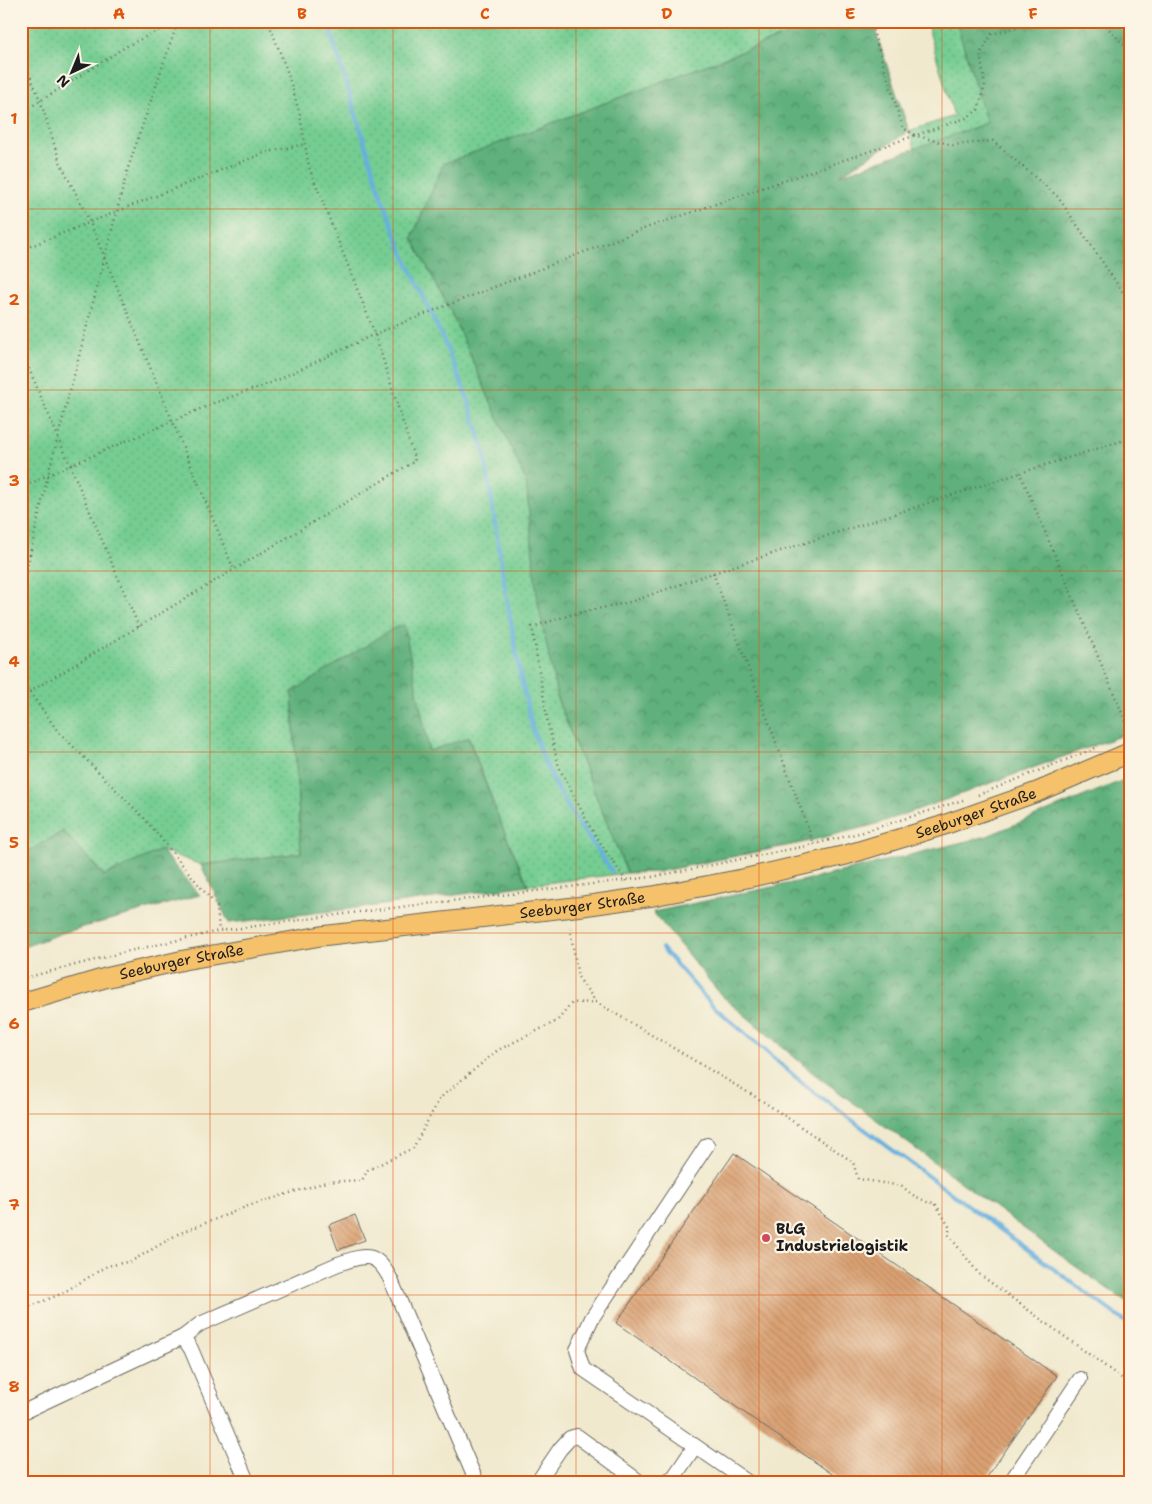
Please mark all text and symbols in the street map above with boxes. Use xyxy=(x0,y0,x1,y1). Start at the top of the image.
text: A xyxy=(113,3,125,24)
text: B xyxy=(297,3,307,24)
text: C xyxy=(480,3,490,24)
text: D xyxy=(661,3,673,24)
text: E xyxy=(845,3,855,24)
text: F xyxy=(1028,3,1038,24)
north arrow xyxy=(48,48,98,98)
text: N xyxy=(53,71,73,92)
text: 1 xyxy=(10,108,18,129)
text: 2 xyxy=(8,289,20,310)
text: 3 xyxy=(8,470,20,491)
text: 4 xyxy=(8,651,20,672)
street label: Seeburger Straße xyxy=(913,783,1039,843)
text: 5 xyxy=(9,832,19,853)
street label: Seeburger Straße xyxy=(518,887,647,923)
street label: Seeburger Straße xyxy=(117,940,246,984)
text: 6 xyxy=(8,1013,20,1034)
text: 7 xyxy=(8,1194,20,1215)
place label: BLG Industrielogistik xyxy=(776,1219,908,1256)
marker: BLG Industrielogistik xyxy=(760,1232,772,1244)
text: 8 xyxy=(8,1376,20,1397)

